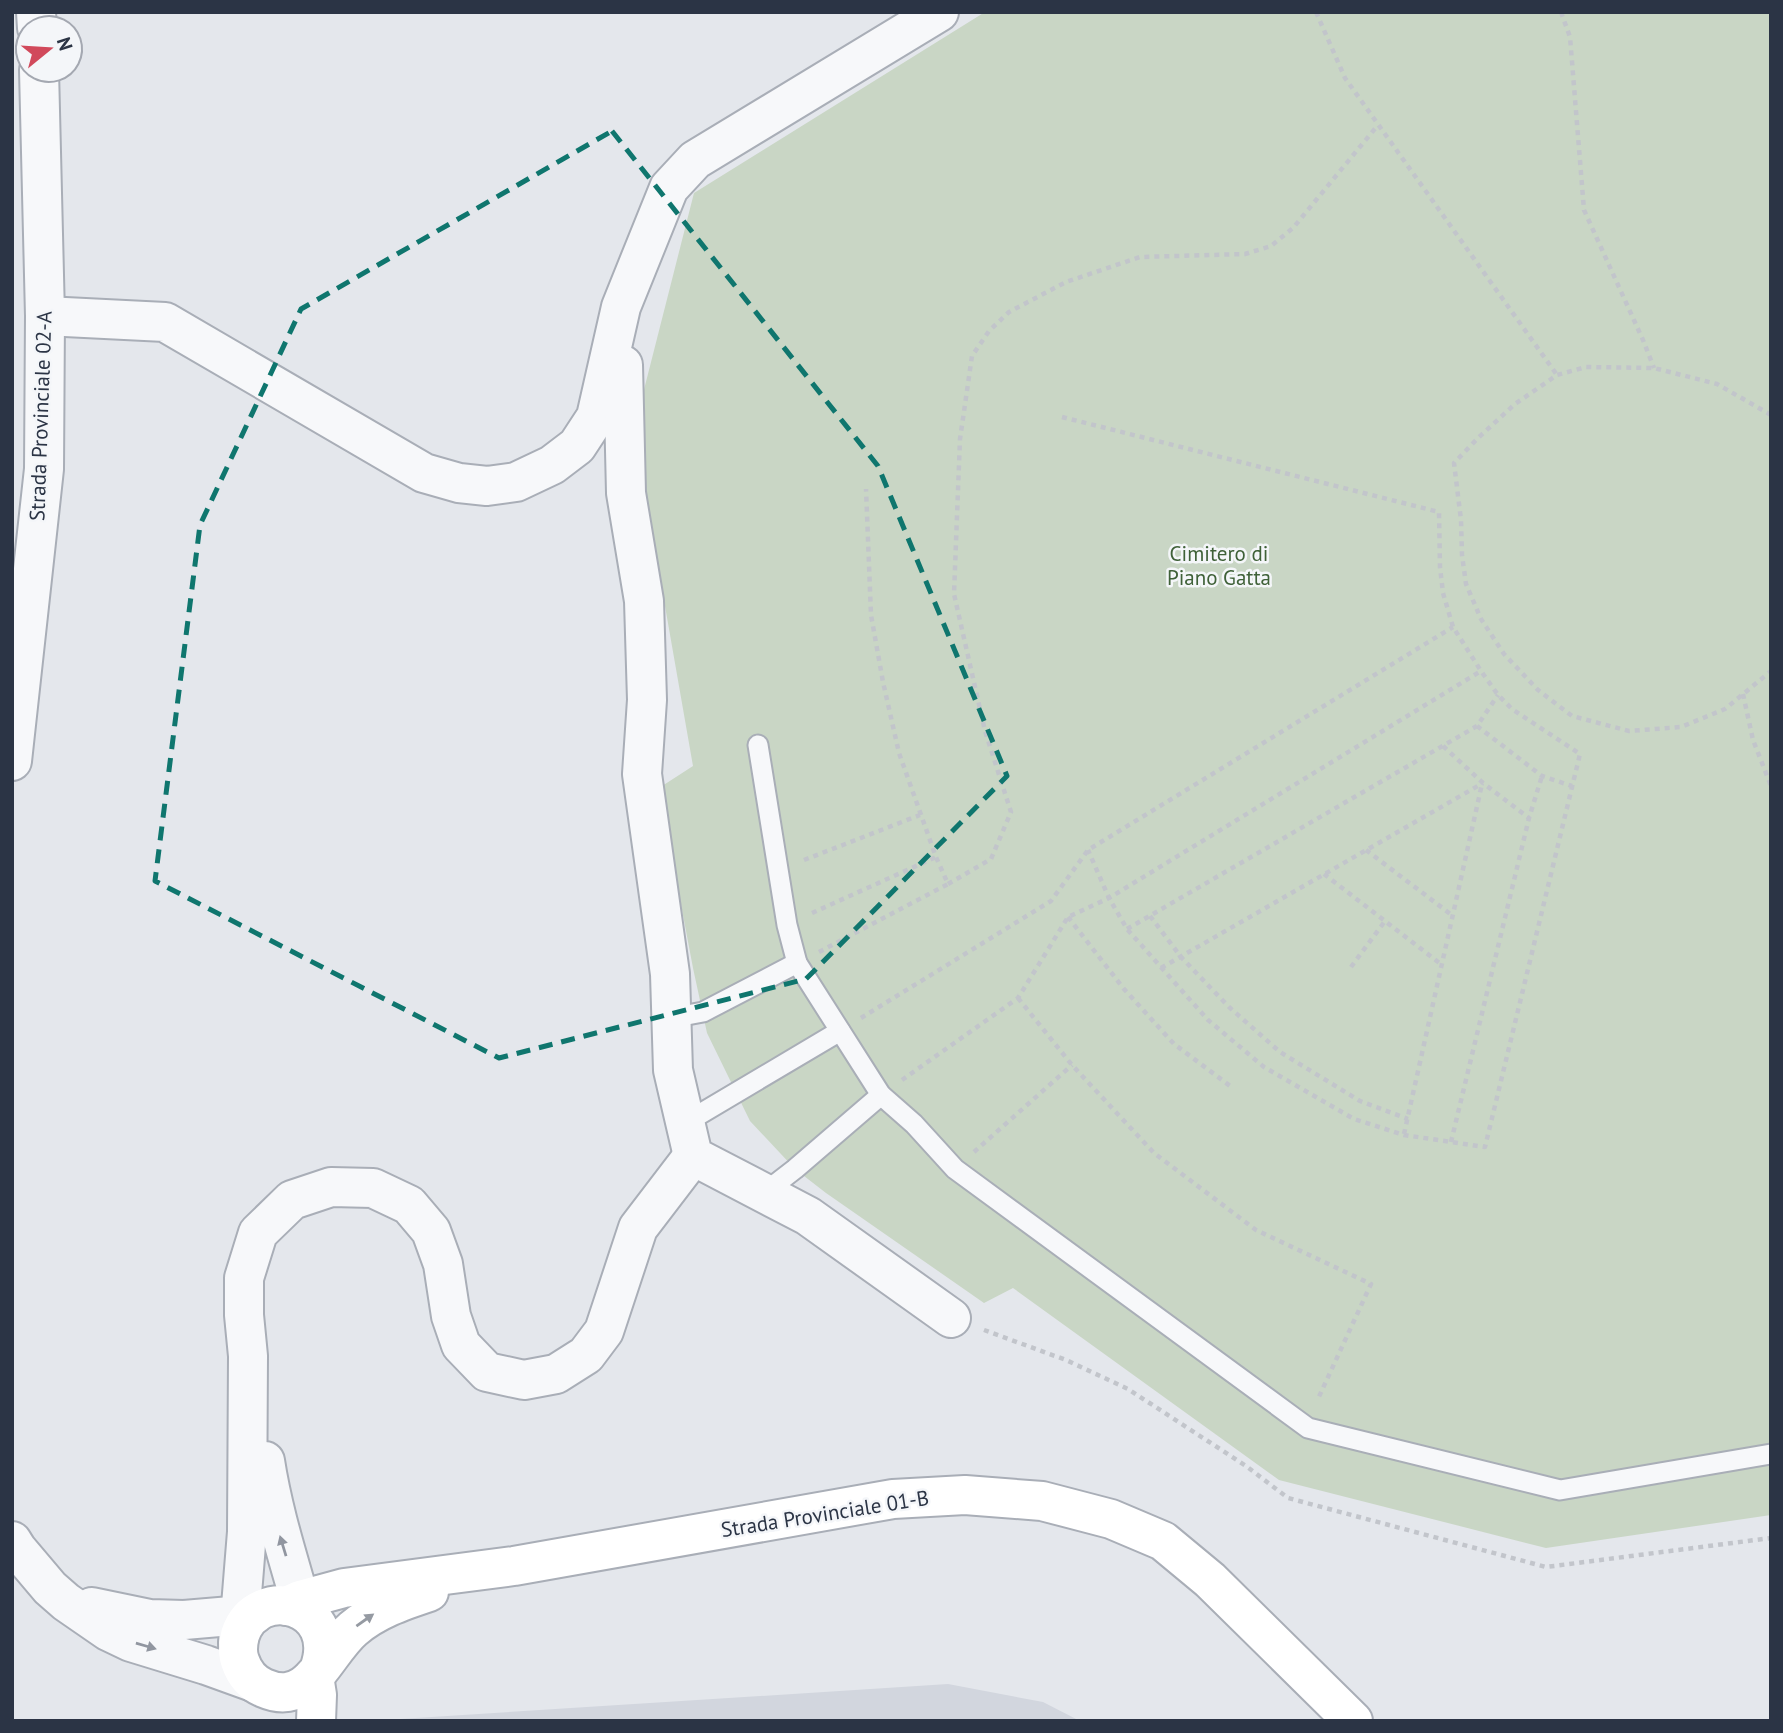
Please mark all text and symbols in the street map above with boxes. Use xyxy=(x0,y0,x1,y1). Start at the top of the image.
north arrow xyxy=(14,14,84,84)
text: N xyxy=(52,34,79,53)
street label: Strada Provinciale 02-A xyxy=(23,310,58,521)
park label: Cimitero di Piano Gatta xyxy=(1167,540,1271,591)
street label: Strada Provinciale 01-B xyxy=(719,1484,931,1543)
one-way arrow xyxy=(278,1535,288,1556)
one-way arrow xyxy=(356,1613,374,1627)
one-way arrow xyxy=(136,1642,157,1652)

